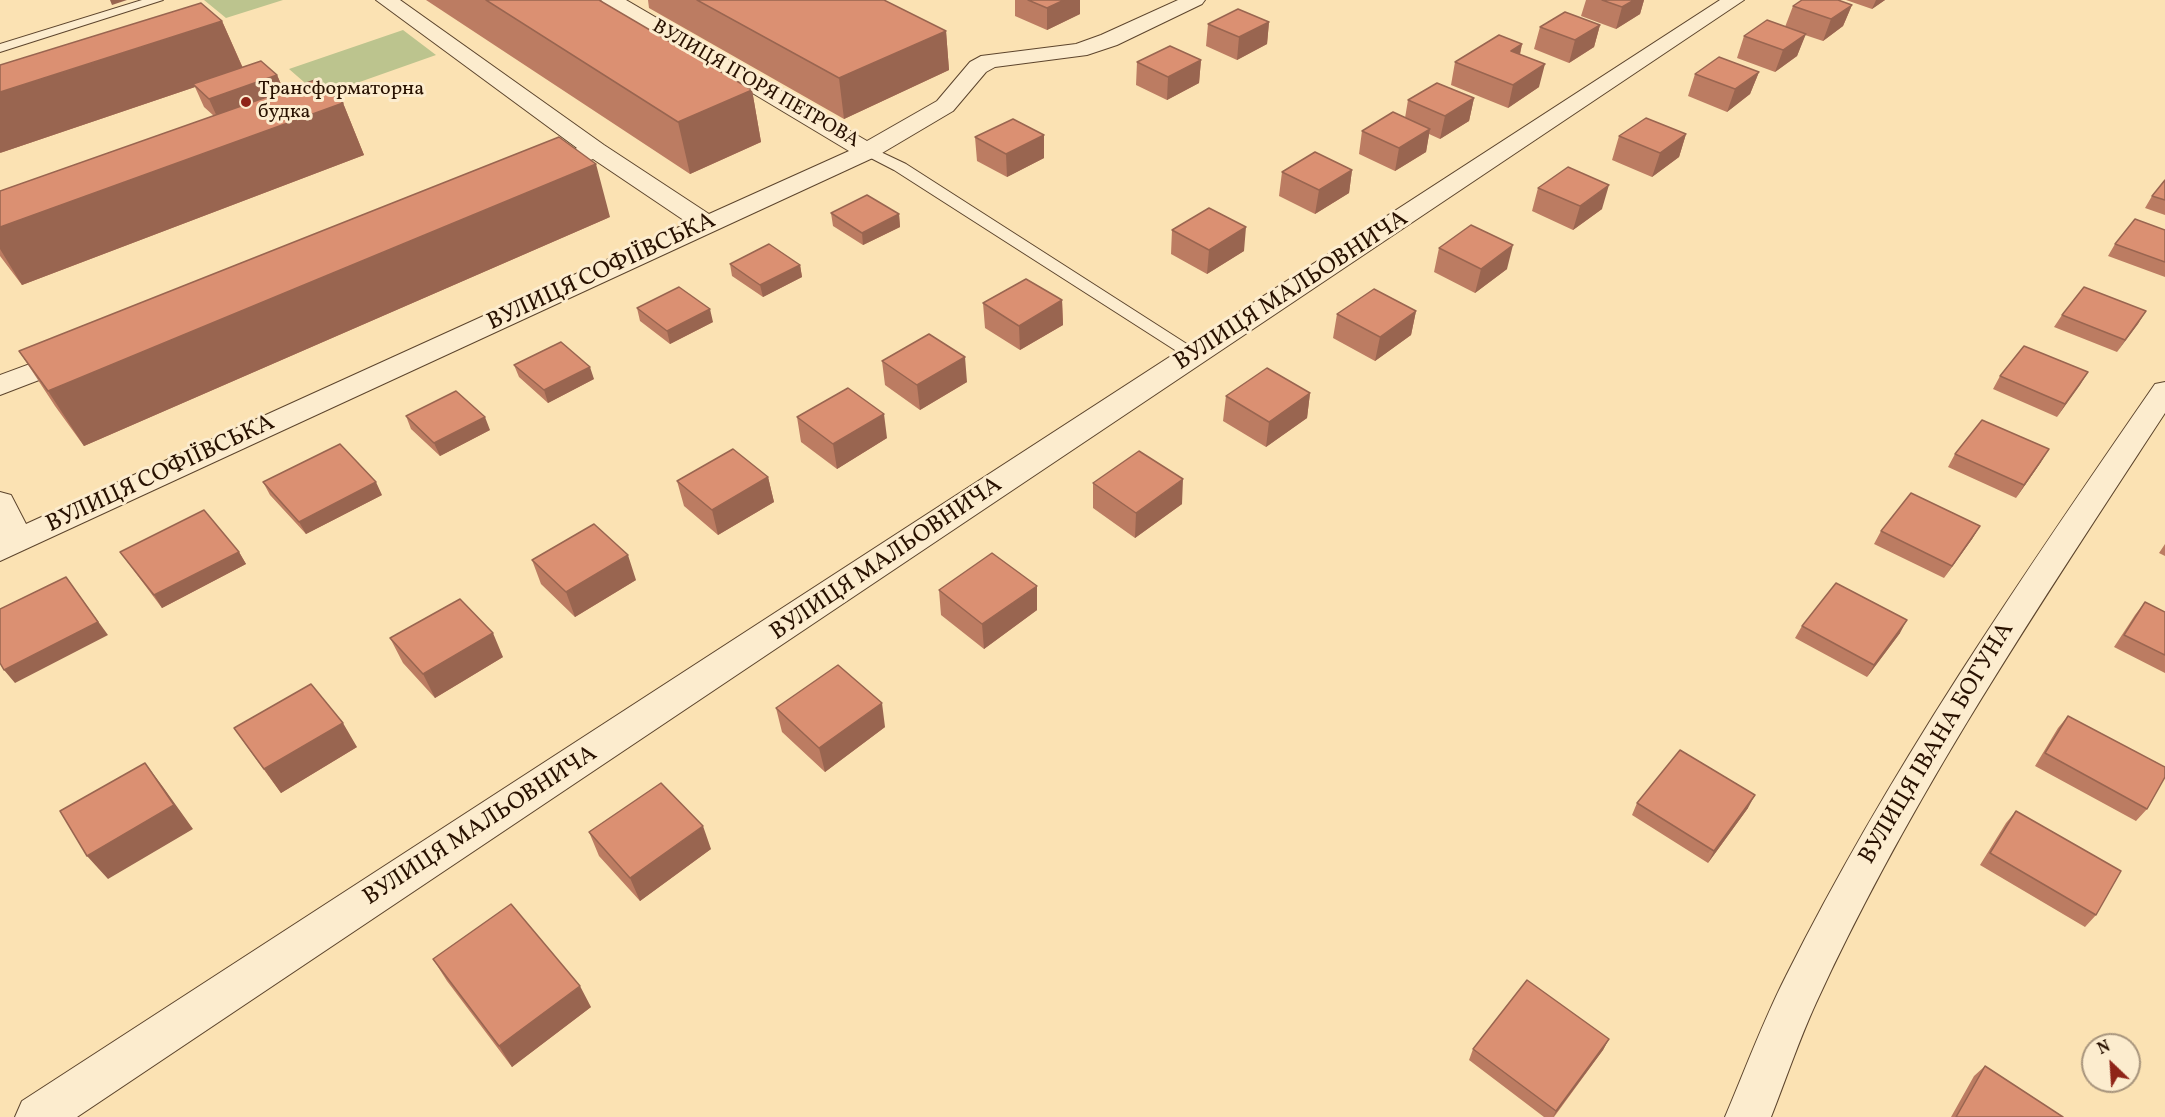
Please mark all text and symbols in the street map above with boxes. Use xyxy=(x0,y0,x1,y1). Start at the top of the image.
street label: ВУЛИЦЯ ІГОРЯ ПЕТРОВА xyxy=(647,16,863,154)
place label: Трансформаторна будка xyxy=(258,78,424,125)
marker: Трансформаторна будка xyxy=(239,95,253,109)
street label: ВУЛИЦЯ МАЛЬОВНИЧА xyxy=(1170,206,1414,378)
street label: ВУЛИЦЯ СОФІЇВСЬКА xyxy=(483,207,721,339)
street label: ВУЛИЦЯ СОФІЇВСЬКА xyxy=(42,409,280,541)
street label: ВУЛИЦЯ МАЛЬОВНИЧА xyxy=(766,472,1008,648)
street label: ВУЛИЦЯ ІВАНА БОГУНА xyxy=(1854,618,2022,870)
street label: ВУЛИЦЯ МАЛЬОВНИЧА xyxy=(359,741,603,913)
north arrow xyxy=(2081,1033,2141,1093)
text: N xyxy=(2094,1036,2114,1061)

